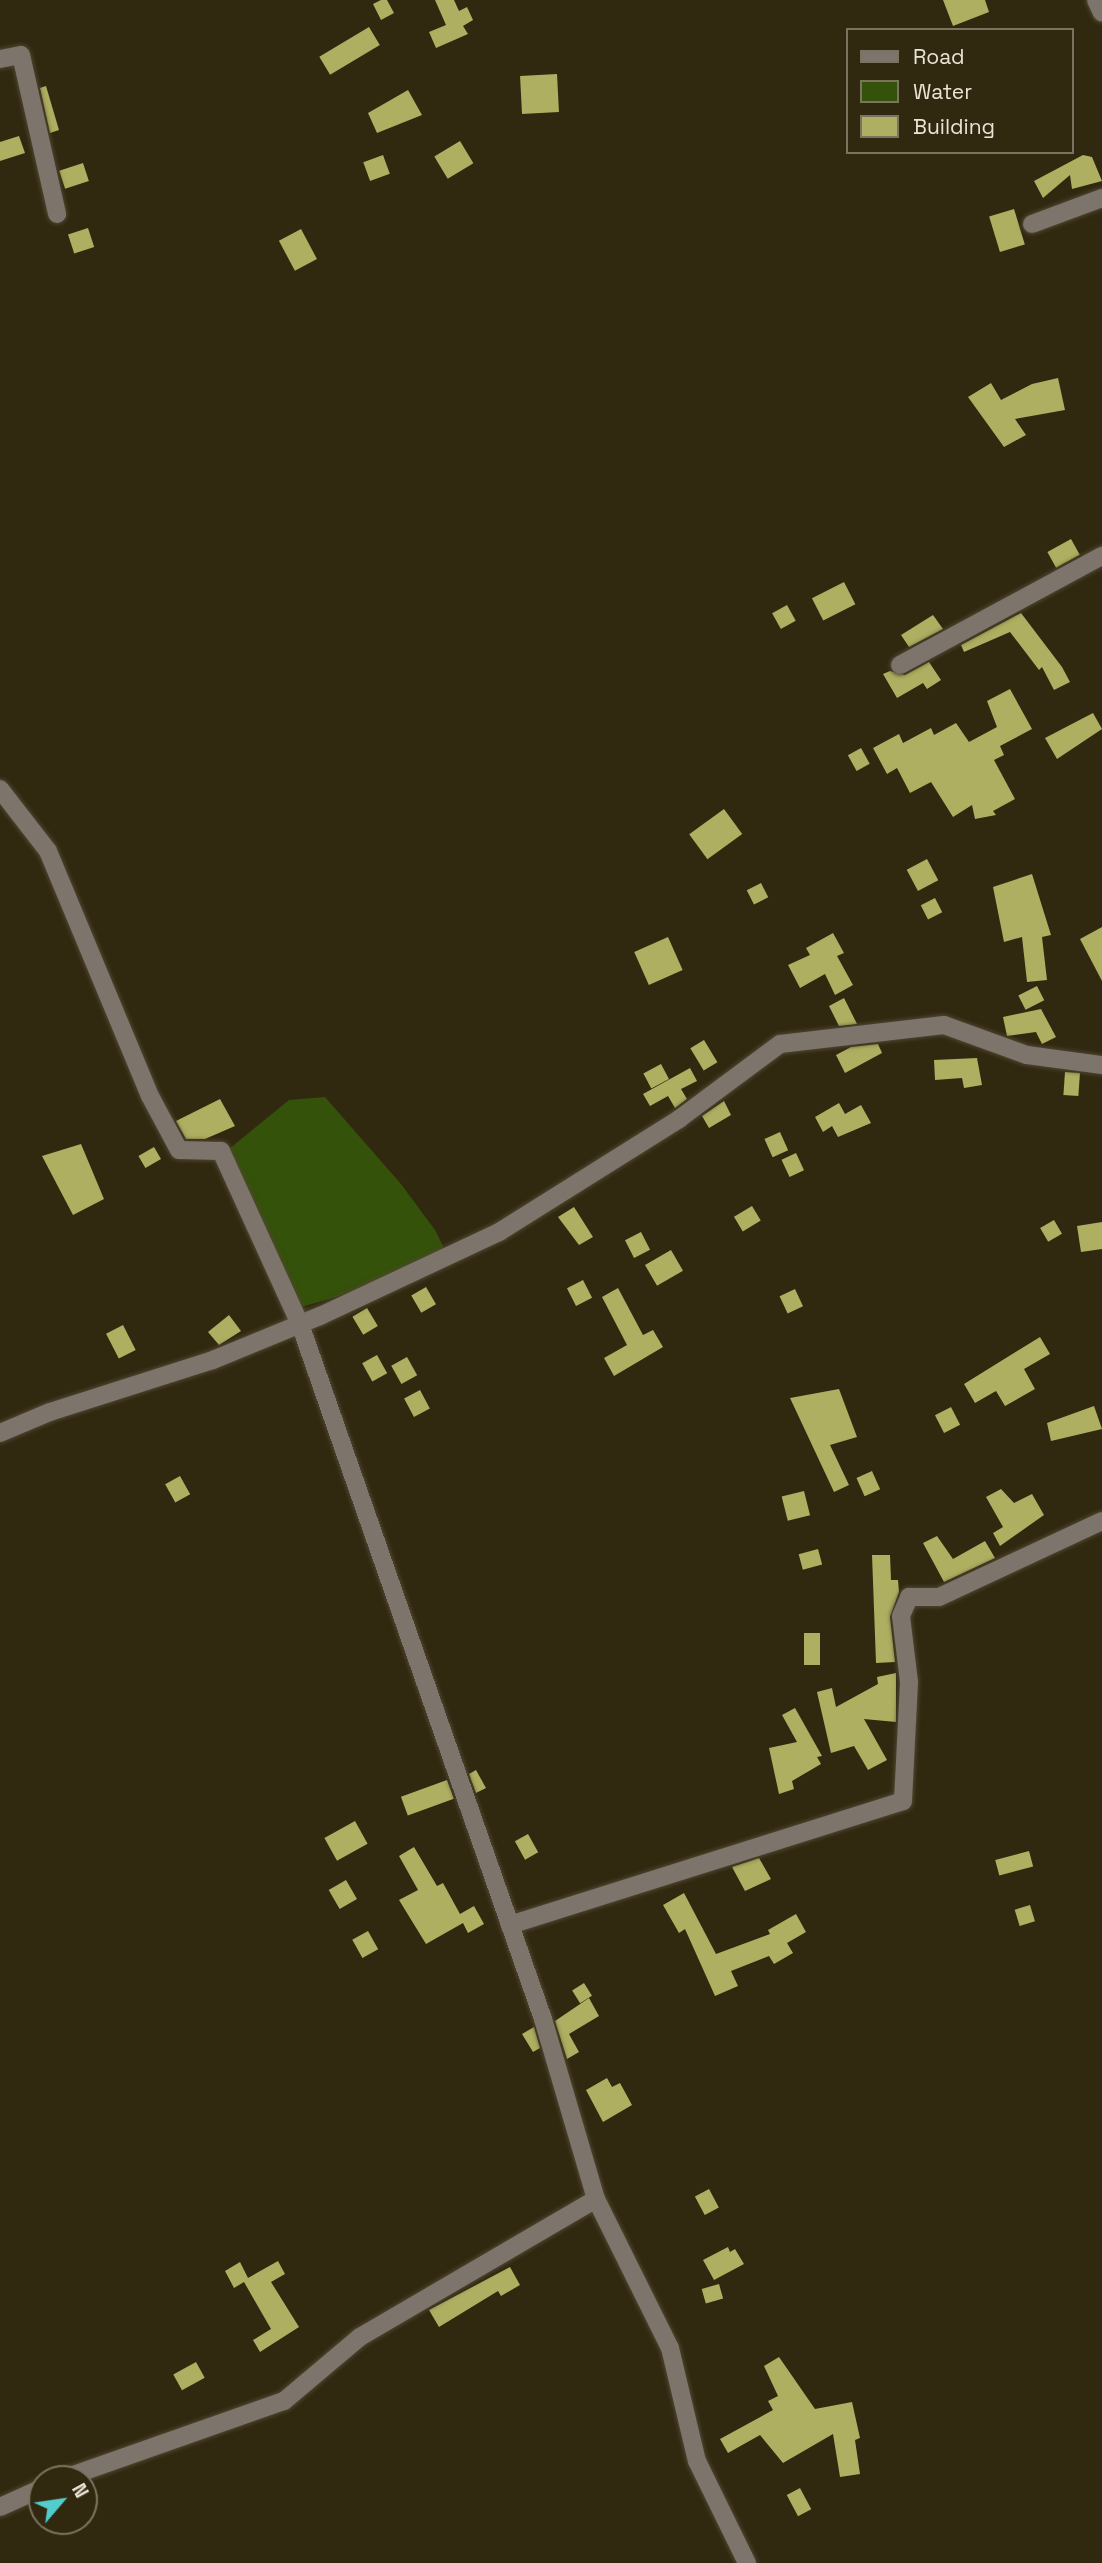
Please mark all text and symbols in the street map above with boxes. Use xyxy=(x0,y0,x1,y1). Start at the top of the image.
legend xyxy=(846,28,1074,154)
text: Road xyxy=(913,43,965,70)
text: Water xyxy=(913,78,972,105)
text: Building xyxy=(913,113,995,140)
north arrow xyxy=(28,2465,98,2535)
text: N xyxy=(66,2479,94,2502)

